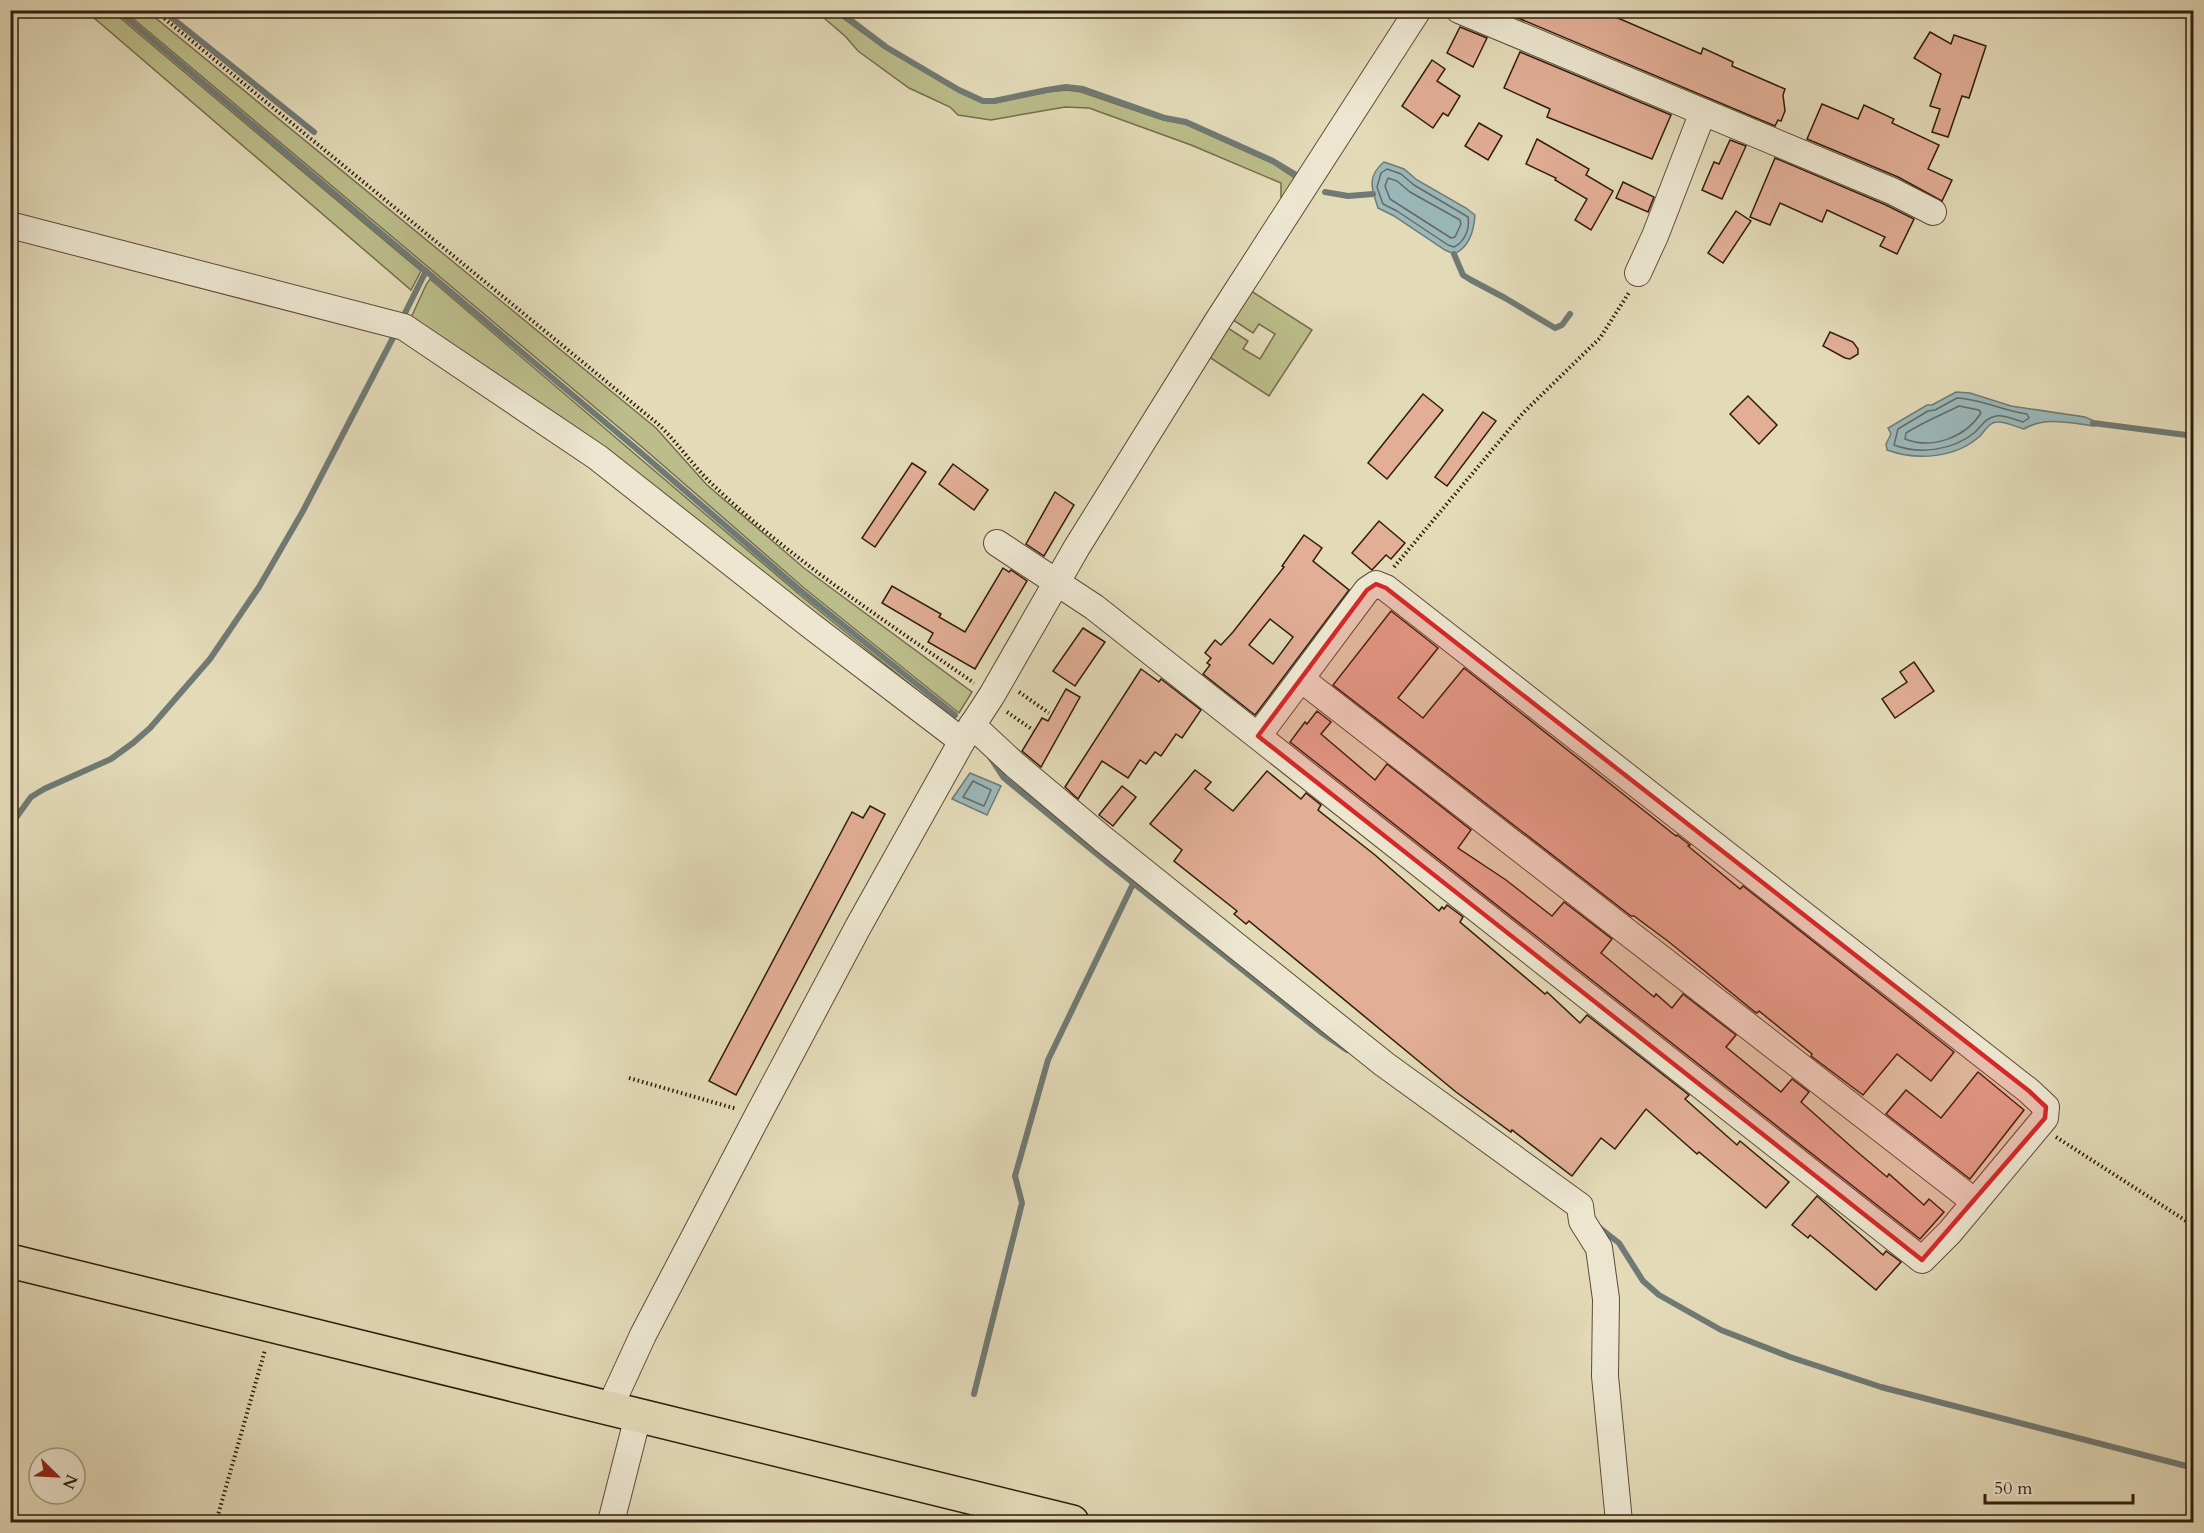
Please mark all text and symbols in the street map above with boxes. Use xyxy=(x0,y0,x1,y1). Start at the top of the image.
north arrow xyxy=(27,1446,87,1506)
scale bar xyxy=(1985,1467,2134,1505)
text: N xyxy=(57,1471,83,1493)
text: 50 m xyxy=(1994,1476,2033,1501)

